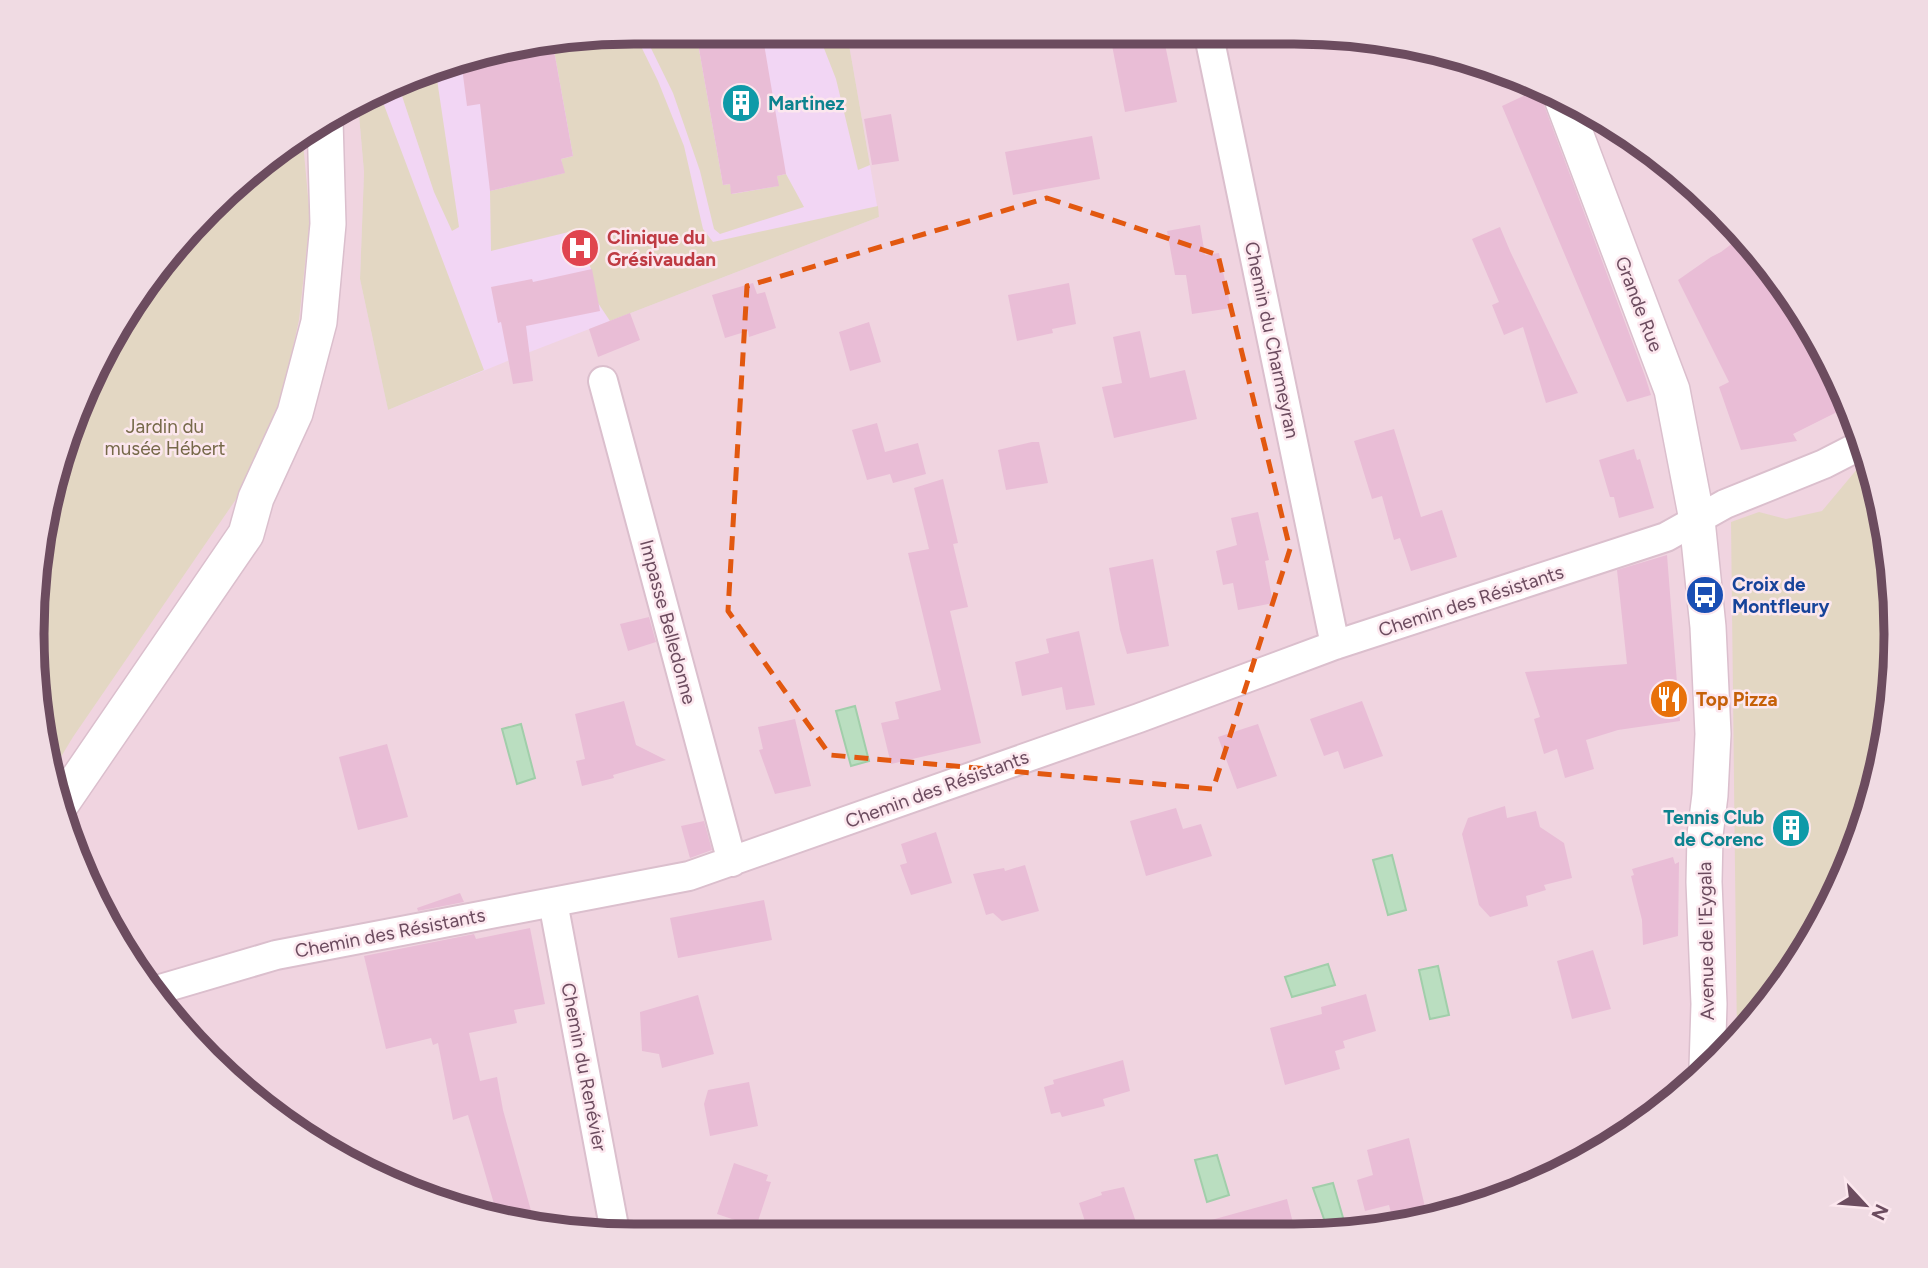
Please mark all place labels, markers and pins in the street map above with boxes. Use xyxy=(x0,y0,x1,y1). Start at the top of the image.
building icon: Martinez xyxy=(720,82,762,124)
place label: Martinez xyxy=(768,92,845,115)
place label: Clinique du Grésivaudan xyxy=(607,226,716,271)
hospital icon: Clinique du Grésivaudan xyxy=(559,227,601,269)
place label: Croix de Montfleury xyxy=(1732,573,1829,618)
bus stop icon: Croix de Montfleury xyxy=(1684,574,1726,616)
restaurant icon: Top Pizza xyxy=(1648,678,1690,720)
place label: Top Pizza xyxy=(1696,688,1778,711)
place label: Tennis Club de Corenc xyxy=(1663,806,1764,851)
building icon: Tennis Club de Corenc xyxy=(1770,807,1812,849)

